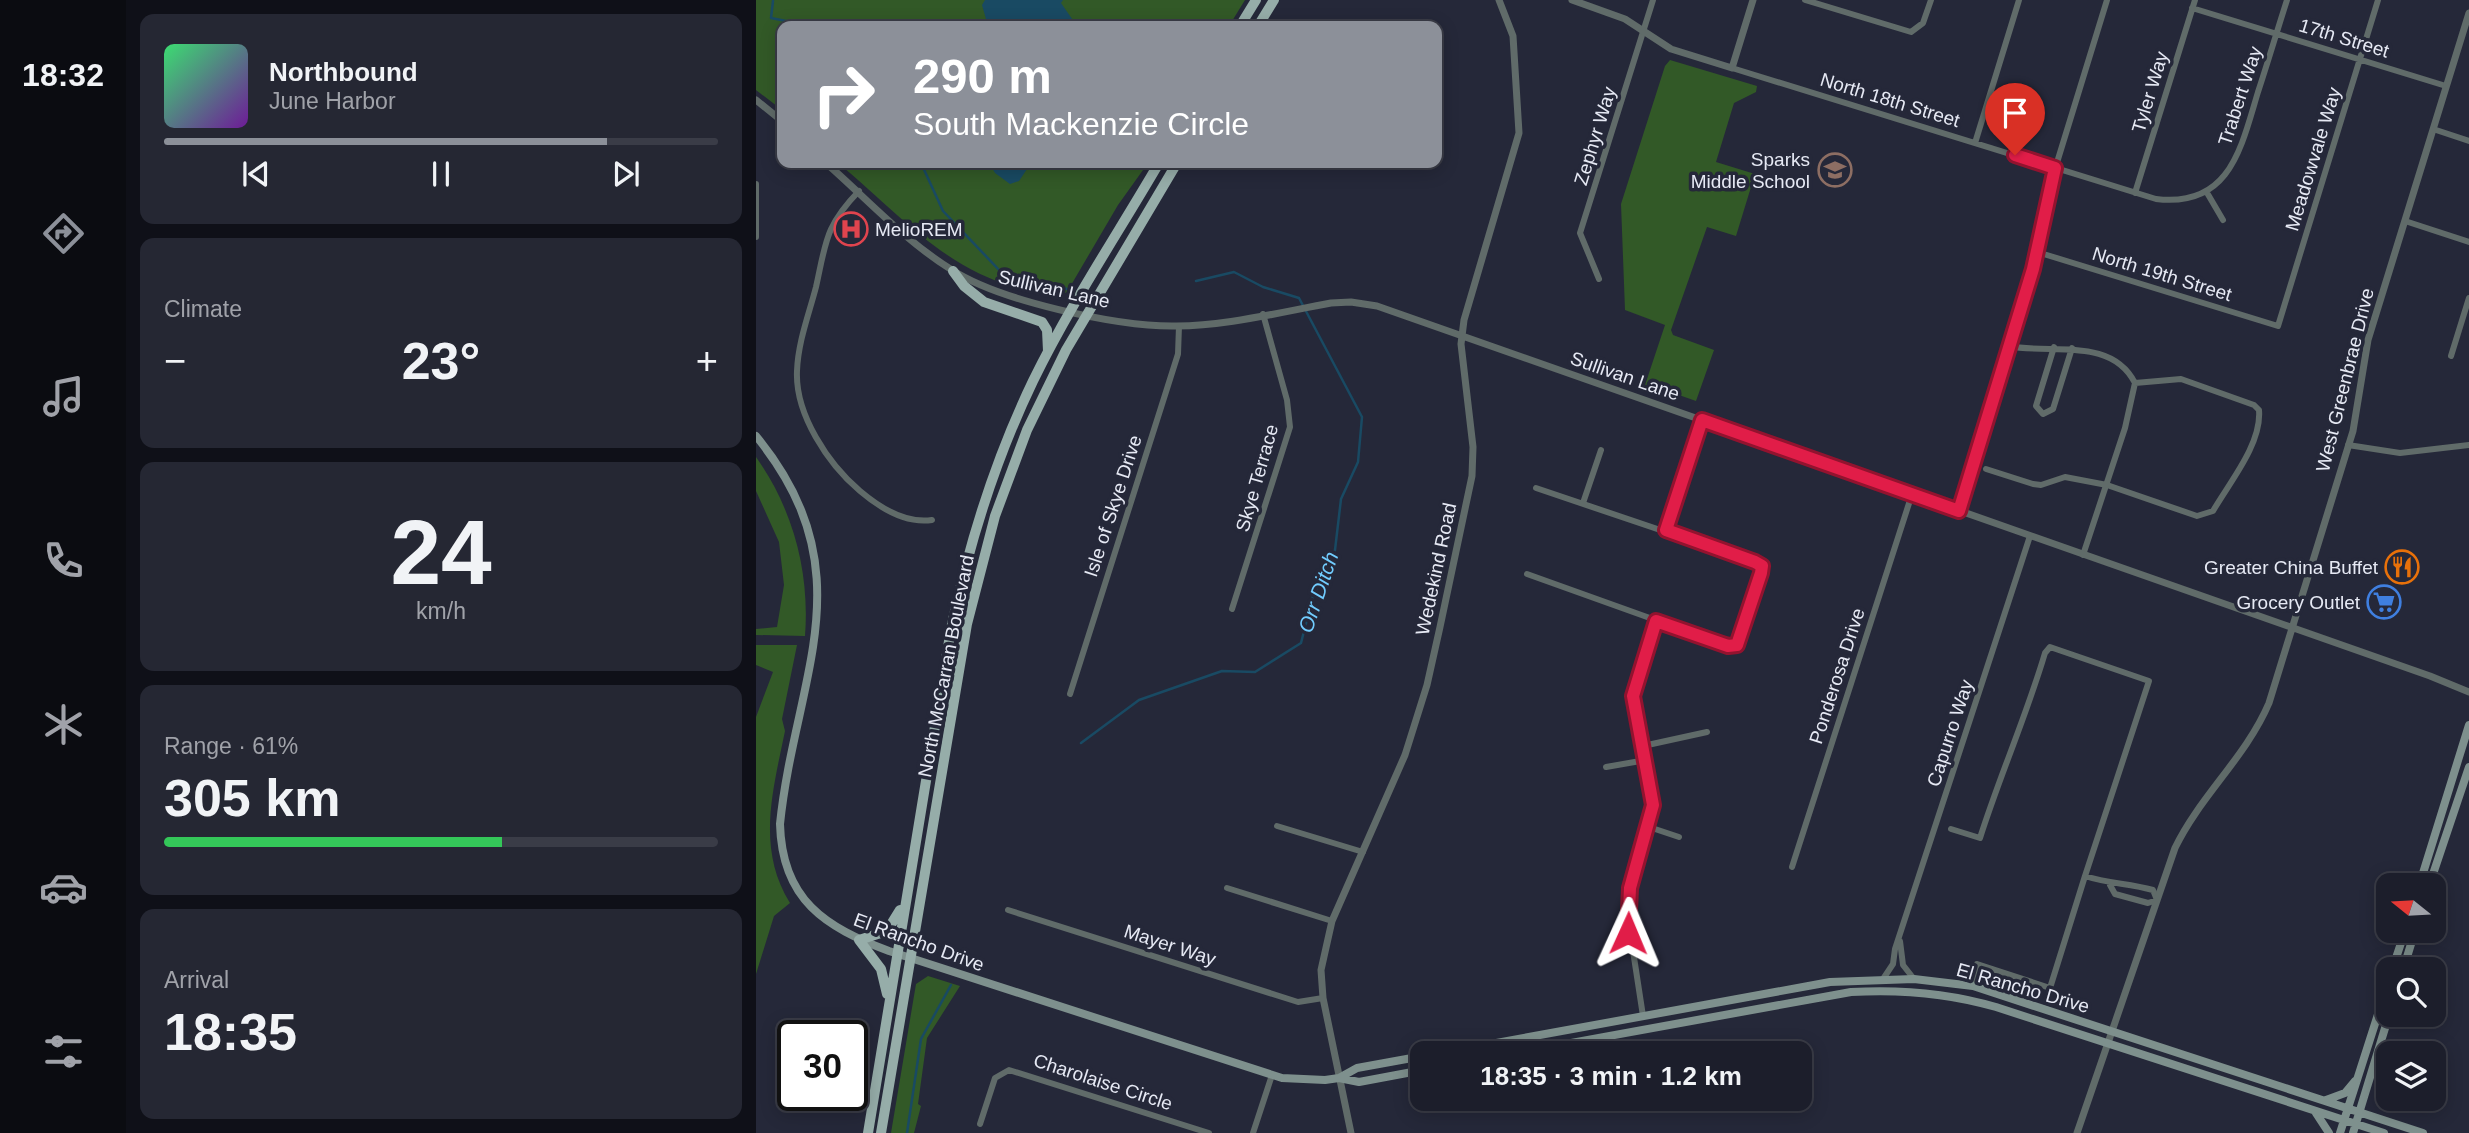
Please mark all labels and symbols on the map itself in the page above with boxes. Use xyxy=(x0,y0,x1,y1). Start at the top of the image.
street label: 17th Street xyxy=(2296,14,2392,62)
street label: Trabert Way xyxy=(2214,43,2266,148)
street label: Tyler Way xyxy=(2128,48,2172,135)
street label: North 18th Street xyxy=(1818,69,1963,131)
pin xyxy=(1985,83,2045,155)
street label: Zephyr Way xyxy=(1570,84,1620,188)
street label: Meadowvale Way xyxy=(2281,84,2345,233)
place label: Sparks Middle School xyxy=(1691,149,1810,192)
school or university icon: Sparks Middle School xyxy=(1816,151,1854,189)
hospital icon: MelioREM xyxy=(832,210,870,248)
place label: MelioREM xyxy=(875,219,963,240)
street label: North 19th Street xyxy=(2090,243,2235,305)
street label: Sullivan Lane xyxy=(996,266,1112,312)
street label: West Greenbrae Drive xyxy=(2312,286,2378,474)
street label: Sullivan Lane xyxy=(1568,347,1682,405)
street label: Skye Terrace xyxy=(1232,422,1282,534)
street label: Isle of Skye Drive xyxy=(1080,432,1146,580)
street label: Wedekind Road xyxy=(1412,501,1460,637)
restaurant icon: Greater China Buffet xyxy=(2383,548,2421,586)
water label: Orr Ditch xyxy=(1293,549,1343,635)
street label: North McCarran Boulevard xyxy=(914,553,978,779)
place label: Greater China Buffet xyxy=(2204,557,2379,578)
supermarket icon: Grocery Outlet xyxy=(2365,583,2403,621)
place label: Grocery Outlet xyxy=(2236,592,2361,613)
street label: Ponderosa Drive xyxy=(1805,605,1869,747)
street label: Capurro Way xyxy=(1923,676,1977,789)
north arrow xyxy=(2376,873,2446,943)
position arrow xyxy=(1591,896,1665,970)
street label: El Rancho Drive xyxy=(851,909,987,975)
street label: Mayer Way xyxy=(1121,920,1219,970)
street label: El Rancho Drive xyxy=(1954,959,2092,1017)
speed limit sign: 30 xyxy=(777,1020,868,1111)
street label: Charolaise Circle xyxy=(1031,1050,1175,1114)

